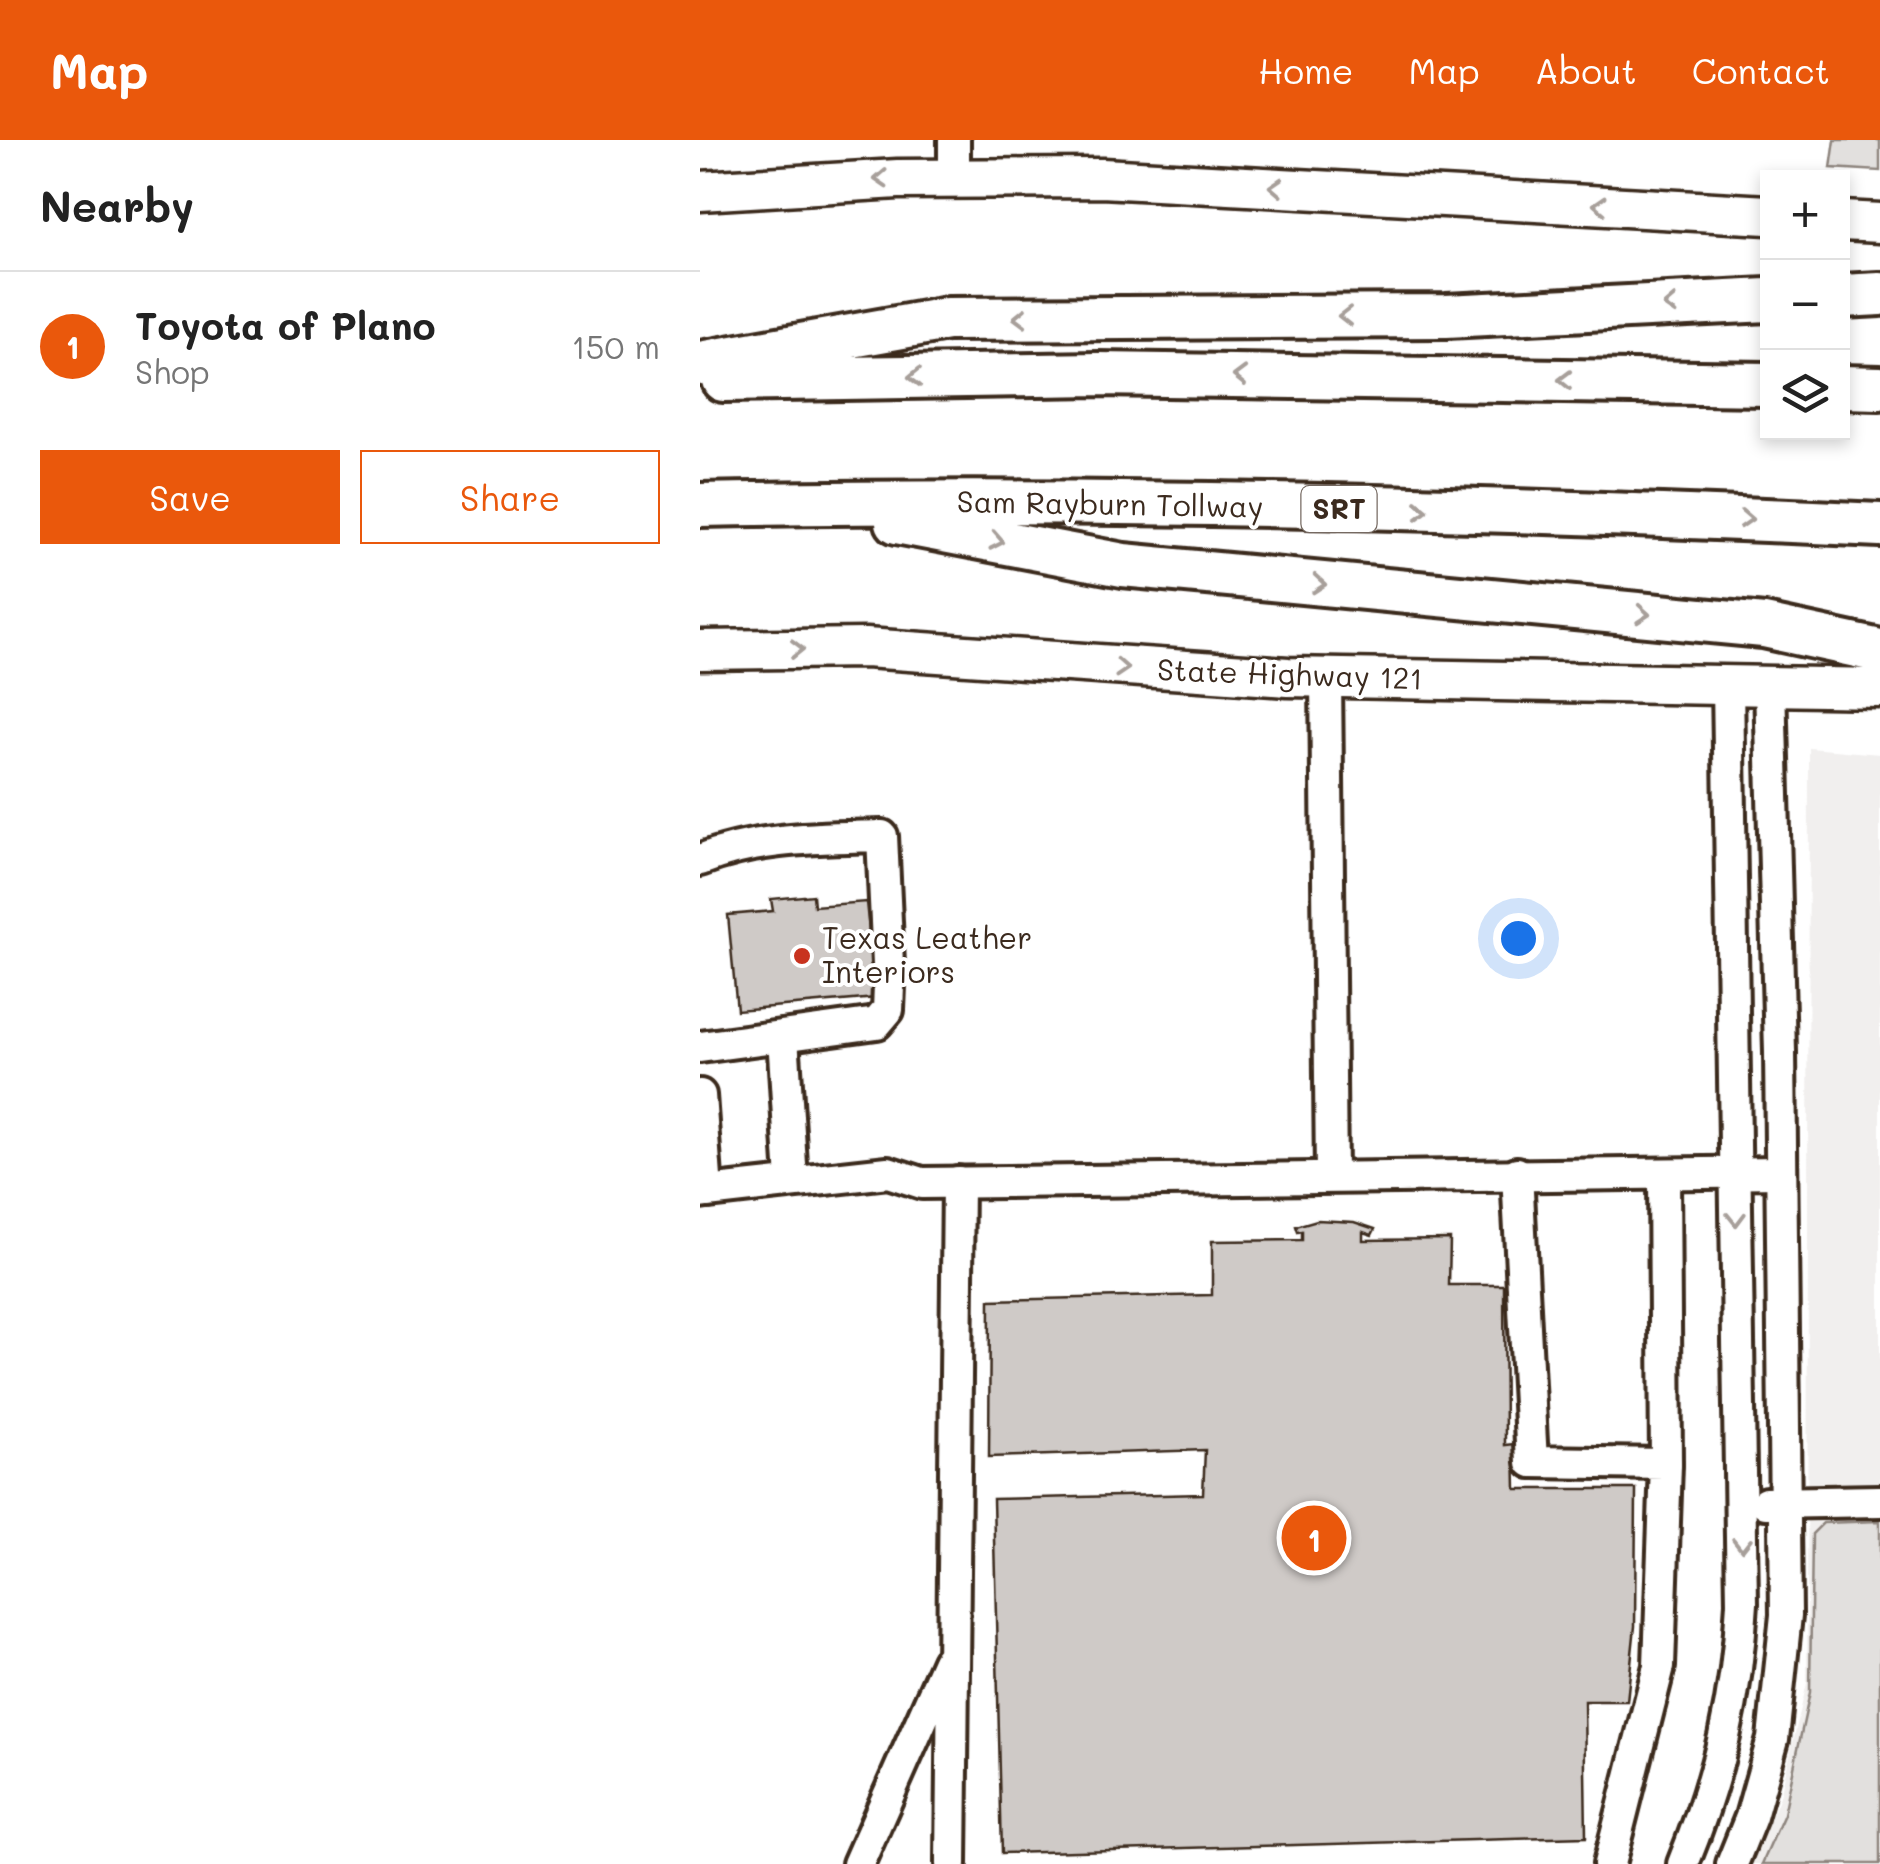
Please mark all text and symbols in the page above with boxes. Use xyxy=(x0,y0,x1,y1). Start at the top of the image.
text: Map xyxy=(50,39,149,101)
text: Home xyxy=(1258,47,1354,93)
text: Map xyxy=(1409,47,1480,93)
text: About xyxy=(1535,47,1637,93)
text: Contact xyxy=(1692,47,1830,93)
one-way arrow xyxy=(873,169,889,190)
map controls xyxy=(1760,170,1850,440)
button: + xyxy=(1760,170,1850,260)
one-way arrow xyxy=(1267,177,1283,198)
text: Nearby xyxy=(40,178,194,233)
one-way arrow xyxy=(1592,195,1608,216)
button: − xyxy=(1760,260,1850,350)
one-way arrow xyxy=(1662,294,1678,315)
text: Toyota of Plano xyxy=(135,300,436,350)
one-way arrow xyxy=(1337,305,1352,327)
one-way arrow xyxy=(1012,307,1028,329)
text: 1 xyxy=(65,325,80,367)
text: 150 m xyxy=(572,325,660,367)
text: Shop xyxy=(135,350,210,392)
button: layers xyxy=(1760,350,1850,440)
one-way arrow xyxy=(1232,365,1248,387)
one-way arrow xyxy=(907,366,922,388)
one-way arrow xyxy=(1557,369,1572,391)
button: Save xyxy=(40,450,340,544)
button: Share xyxy=(360,450,660,544)
street label: Sam Rayburn Tollway xyxy=(956,480,1264,526)
road number: SRT xyxy=(1302,486,1376,532)
one-way arrow xyxy=(1413,500,1429,521)
one-way arrow xyxy=(1738,508,1754,529)
one-way arrow xyxy=(989,530,1006,551)
one-way arrow xyxy=(1312,572,1328,594)
one-way arrow xyxy=(1635,603,1651,625)
one-way arrow xyxy=(790,638,806,660)
street label: State Highway 121 xyxy=(1157,648,1424,698)
one-way arrow xyxy=(1114,656,1130,678)
your location xyxy=(1493,913,1544,964)
place label: Texas Leather Interiors xyxy=(822,917,1032,991)
marker: Texas Leather Interiors xyxy=(791,945,813,967)
one-way arrow xyxy=(1725,1212,1747,1228)
pin: 1 xyxy=(1282,1500,1346,1576)
one-way arrow xyxy=(1731,1538,1753,1553)

